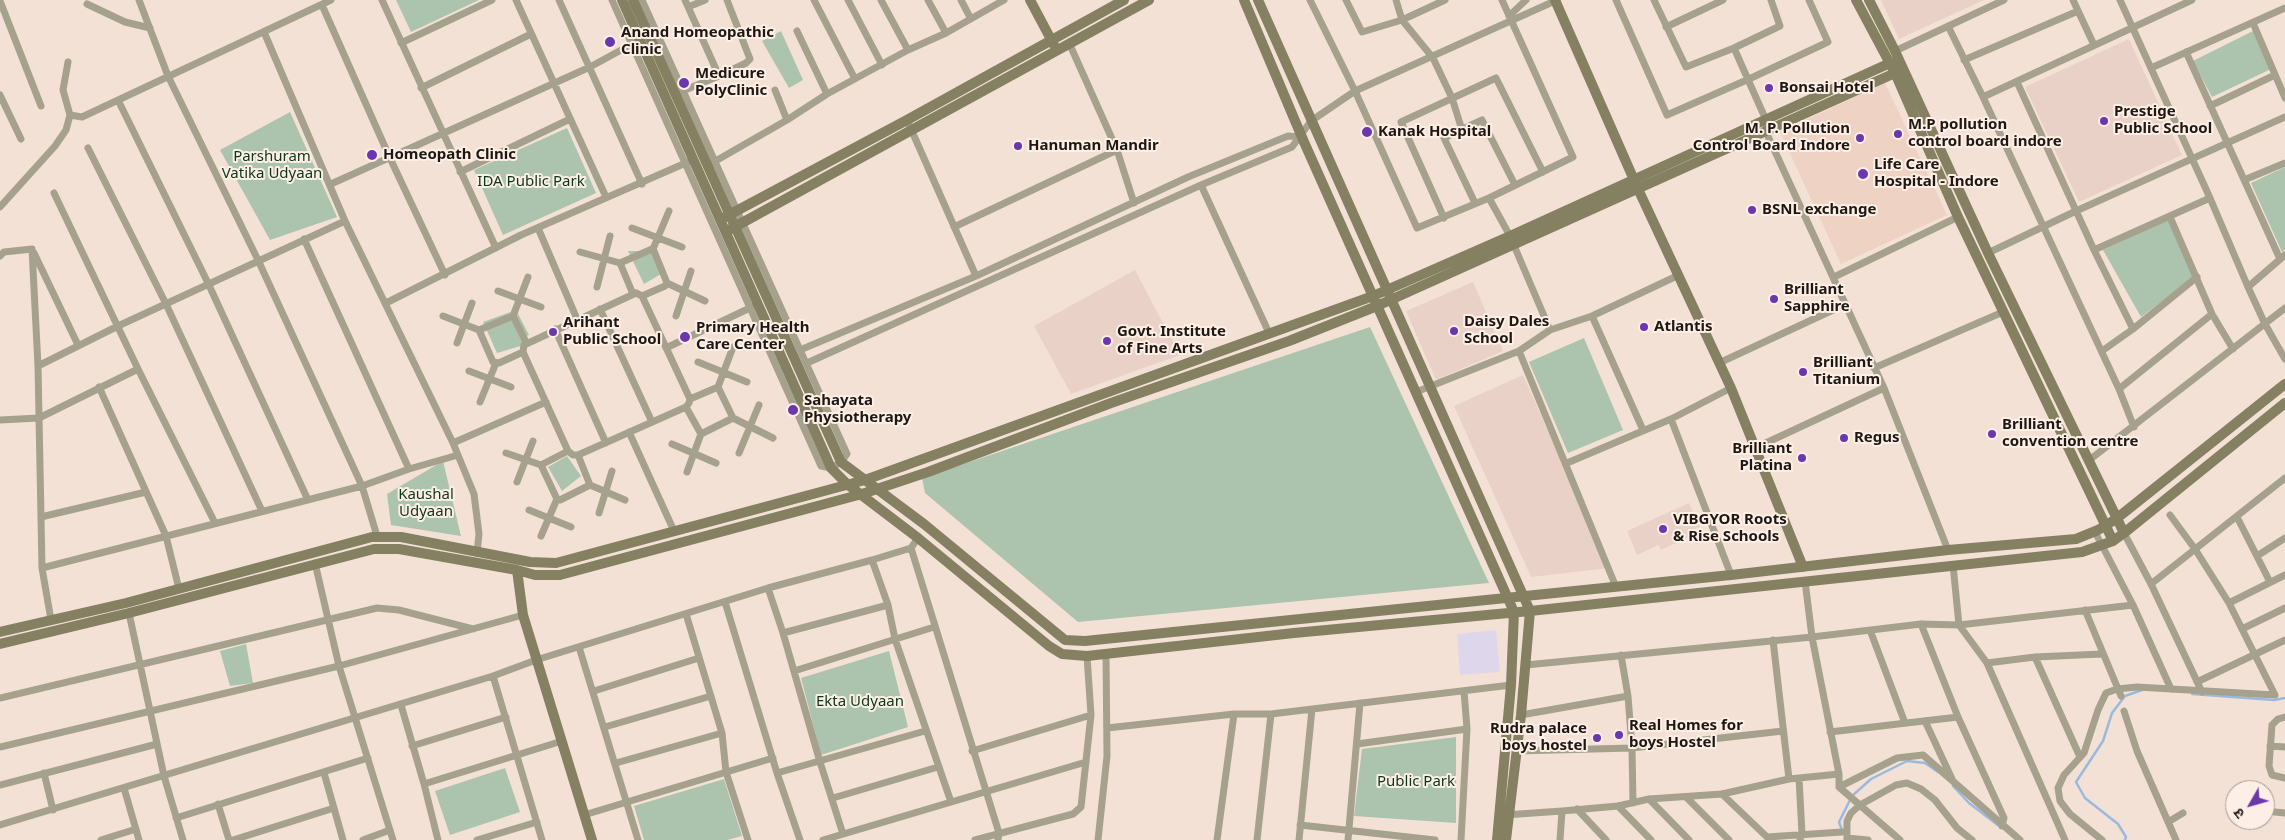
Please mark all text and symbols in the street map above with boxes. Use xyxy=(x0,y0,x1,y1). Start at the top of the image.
place label: Anand Homeopathic Clinic xyxy=(621,24,774,59)
marker: Anand Homeopathic Clinic xyxy=(603,35,617,49)
place label: Medicure PolyClinic xyxy=(695,65,767,100)
marker: Medicure PolyClinic xyxy=(677,76,691,90)
place label: Bonsai Hotel xyxy=(1779,79,1874,97)
marker: Bonsai Hotel xyxy=(1763,82,1775,94)
place label: Prestige Public School xyxy=(2114,103,2212,138)
marker: Prestige Public School xyxy=(2098,115,2110,127)
place label: M.P pollution control board indore xyxy=(1908,116,2062,151)
place label: M. P. Pollution Control Board Indore xyxy=(1693,120,1850,155)
place label: Kanak Hospital xyxy=(1378,123,1491,141)
marker: Kanak Hospital xyxy=(1360,125,1374,139)
marker: M.P pollution control board indore xyxy=(1892,128,1904,140)
marker: M. P. Pollution Control Board Indore xyxy=(1854,132,1866,144)
place label: Hanuman Mandir xyxy=(1028,137,1159,155)
marker: Hanuman Mandir xyxy=(1012,140,1024,152)
place label: Homeopath Clinic xyxy=(383,146,516,164)
park label: Parshuram Vatika Udyaan xyxy=(222,148,322,183)
marker: Homeopath Clinic xyxy=(365,148,379,162)
place label: Life Care Hospital - Indore xyxy=(1874,156,1999,191)
marker: Life Care Hospital - Indore xyxy=(1856,167,1870,181)
park label: IDA Public Park xyxy=(477,173,585,191)
place label: BSNL exchange xyxy=(1762,201,1876,219)
marker: BSNL exchange xyxy=(1746,204,1758,216)
place label: Brilliant Sapphire xyxy=(1784,281,1850,316)
marker: Brilliant Sapphire xyxy=(1768,293,1780,305)
place label: Daisy Dales School xyxy=(1464,313,1549,348)
place label: Arihant Public School xyxy=(563,314,661,349)
place label: Atlantis xyxy=(1654,318,1713,336)
place label: Primary Health Care Center xyxy=(696,319,809,354)
marker: Atlantis xyxy=(1638,321,1650,333)
place label: Govt. Institute of Fine Arts xyxy=(1117,323,1226,358)
marker: Daisy Dales School xyxy=(1448,325,1460,337)
marker: Arihant Public School xyxy=(547,326,559,338)
marker: Primary Health Care Center xyxy=(678,330,692,344)
marker: Govt. Institute of Fine Arts xyxy=(1101,335,1113,347)
place label: Brilliant Titanium xyxy=(1813,354,1880,389)
marker: Brilliant Titanium xyxy=(1797,366,1809,378)
place label: Sahayata Physiotherapy xyxy=(804,392,911,427)
marker: Sahayata Physiotherapy xyxy=(786,403,800,417)
place label: Brilliant convention centre xyxy=(2002,416,2138,451)
marker: Brilliant convention centre xyxy=(1986,428,1998,440)
place label: Regus xyxy=(1854,429,1900,447)
marker: Regus xyxy=(1838,432,1850,444)
place label: Brilliant Platina xyxy=(1732,440,1792,475)
marker: Brilliant Platina xyxy=(1796,452,1808,464)
park label: Kaushal Udyaan xyxy=(398,486,454,521)
place label: VIBGYOR Roots & Rise Schools xyxy=(1673,511,1787,546)
marker: VIBGYOR Roots & Rise Schools xyxy=(1657,523,1669,535)
park label: Ekta Udyaan xyxy=(816,693,904,711)
place label: Real Homes for boys Hostel xyxy=(1629,717,1743,752)
place label: Rudra palace boys hostel xyxy=(1490,720,1587,755)
marker: Real Homes for boys Hostel xyxy=(1613,729,1625,741)
marker: Rudra palace boys hostel xyxy=(1591,732,1603,744)
park label: Public Park xyxy=(1377,773,1455,791)
north arrow xyxy=(2225,780,2275,830)
text: उ xyxy=(2229,805,2249,823)

